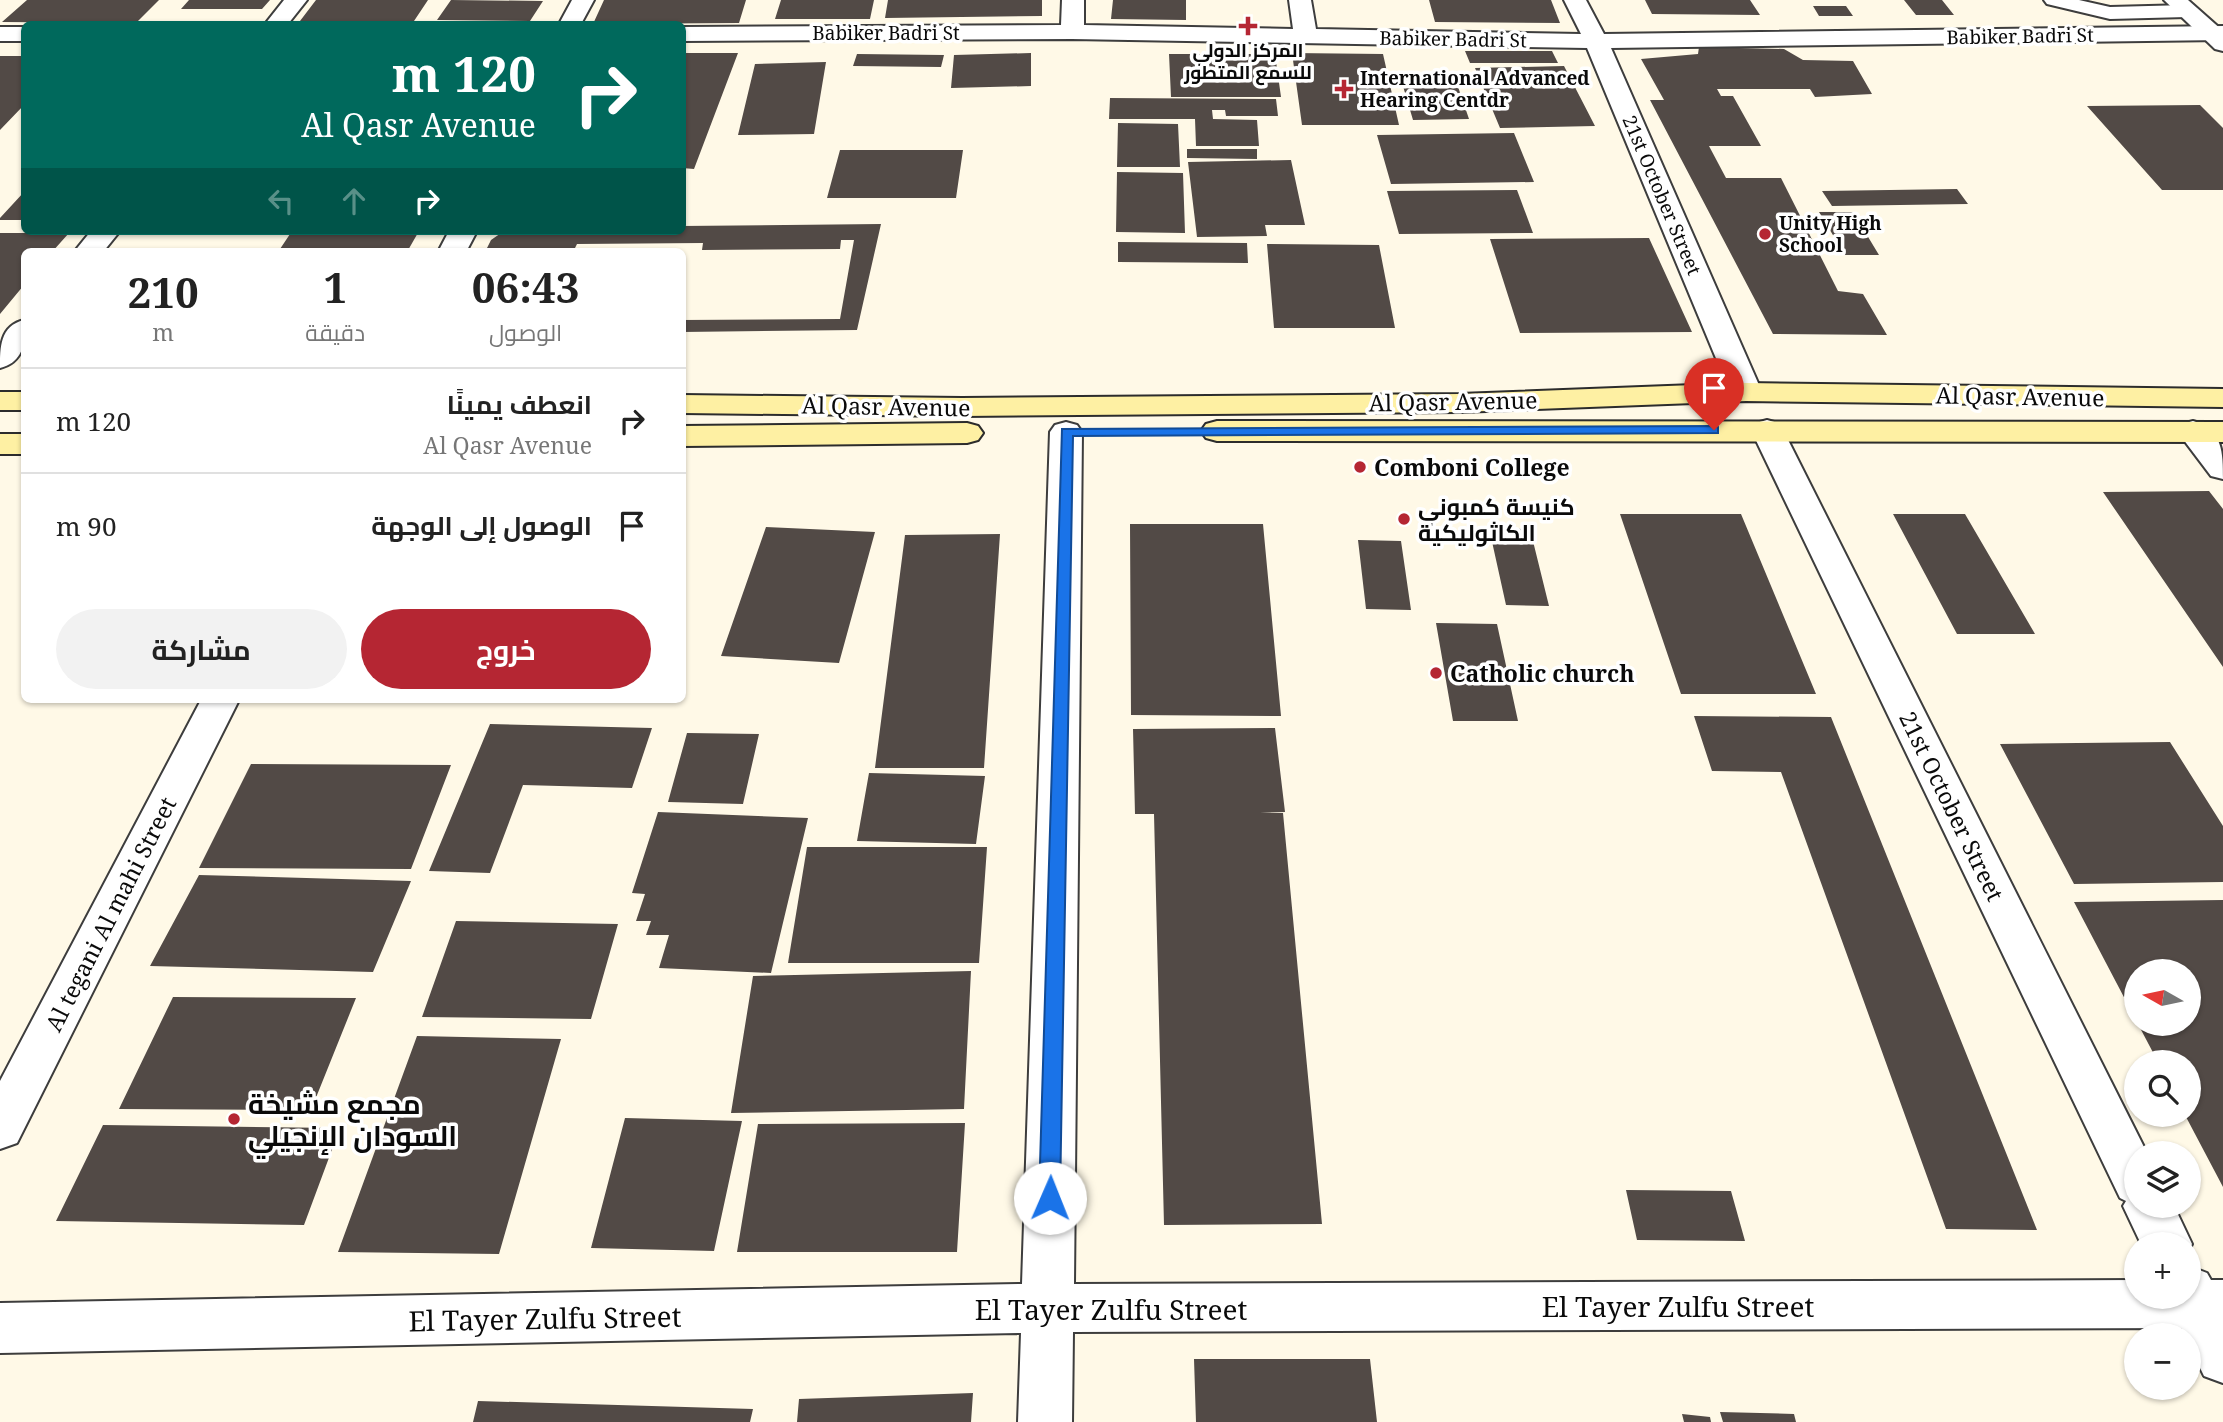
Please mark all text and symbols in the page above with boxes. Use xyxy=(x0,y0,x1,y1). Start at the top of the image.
marker: المركز الدولي للسمع المتطور xyxy=(1238,16,1258,36)
street label: Babiker Badri St xyxy=(812,20,960,46)
street label: Babiker Badri St xyxy=(1946,22,2094,50)
street label: Babiker Badri St xyxy=(1379,25,1527,53)
place label: المركز الدولي للسمع المتطور xyxy=(1183,37,1312,86)
text: 120 m xyxy=(392,40,536,106)
icon: right xyxy=(560,49,651,140)
place label: International Advanced Hearing Centdr xyxy=(1360,65,1590,113)
marker: International Advanced Hearing Centdr xyxy=(1334,79,1354,99)
text: Al Qasr Avenue xyxy=(301,103,536,146)
street label: 21st October Street xyxy=(1617,111,1708,279)
icon: left xyxy=(262,182,300,220)
icon: ahead xyxy=(335,182,373,220)
icon: right xyxy=(408,182,446,220)
place label: Unity High School xyxy=(1779,210,1882,258)
marker: Unity High School xyxy=(1757,226,1773,242)
text: 1 xyxy=(323,258,347,315)
text: 06:43 xyxy=(472,258,579,315)
text: 210 xyxy=(128,263,199,320)
text: m xyxy=(152,316,174,348)
text: دقيقة xyxy=(305,316,365,348)
text: الوصول xyxy=(489,316,562,348)
pin xyxy=(1684,358,1744,430)
icon: arrive xyxy=(1695,369,1733,407)
street label: Al Qasr Avenue xyxy=(1935,379,2105,413)
street label: Al Qasr Avenue xyxy=(1368,384,1538,418)
text: انعطف يمينًا xyxy=(447,386,592,422)
street label: Al Qasr Avenue xyxy=(801,389,971,423)
icon: right xyxy=(613,402,651,440)
text: 120 m xyxy=(56,403,131,439)
text: Al Qasr Avenue xyxy=(423,429,592,461)
place label: Comboni College xyxy=(1374,451,1570,483)
marker: Comboni College xyxy=(1352,459,1368,475)
place label: كنيسة كمبوني الكاثوليكية xyxy=(1418,490,1575,548)
text: الوصول إلى الوجهة xyxy=(371,507,592,543)
icon: arrive xyxy=(613,507,651,545)
text: 90 m xyxy=(56,508,116,544)
marker: كنيسة كمبوني الكاثوليكية xyxy=(1396,511,1412,527)
button: مشاركة xyxy=(56,609,347,689)
button: خروج xyxy=(361,609,651,689)
place label: Catholic church xyxy=(1450,657,1635,689)
marker: Catholic church xyxy=(1428,665,1444,681)
street label: 21st October Street xyxy=(1892,706,2012,906)
street label: Al tegani Al mahi Street xyxy=(37,791,183,1037)
north arrow xyxy=(2124,959,2202,1036)
map controls xyxy=(2124,959,2201,1400)
button: search xyxy=(2124,1050,2201,1127)
place label: مجمع مشيخة السودان الإنجيلي xyxy=(248,1084,457,1159)
marker: مجمع مشيخة السودان الإنجيلي xyxy=(226,1111,242,1127)
button: layers xyxy=(2124,1141,2201,1218)
position arrow xyxy=(1013,1161,1087,1235)
button: + xyxy=(2124,1232,2201,1309)
street label: El Tayer Zulfu Street xyxy=(1542,1287,1814,1325)
street label: El Tayer Zulfu Street xyxy=(975,1290,1247,1328)
street label: El Tayer Zulfu Street xyxy=(408,1297,682,1339)
button: − xyxy=(2124,1323,2201,1400)

